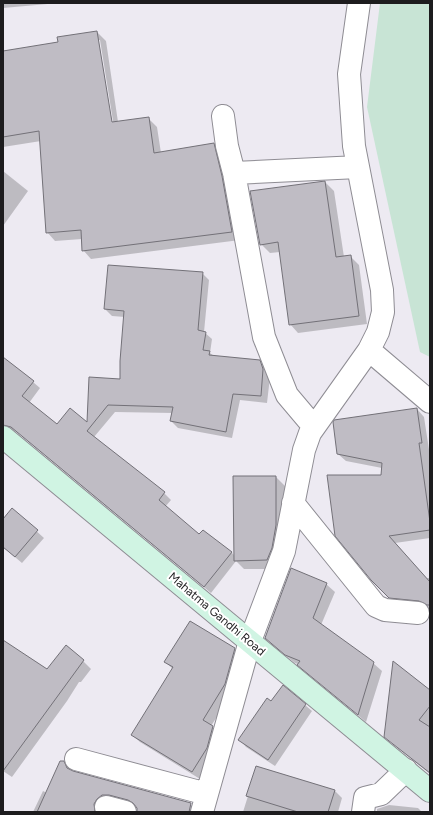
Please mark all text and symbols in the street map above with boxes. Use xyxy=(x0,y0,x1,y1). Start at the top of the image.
street label: Mahatma Gandhi Road xyxy=(166,569,268,659)

